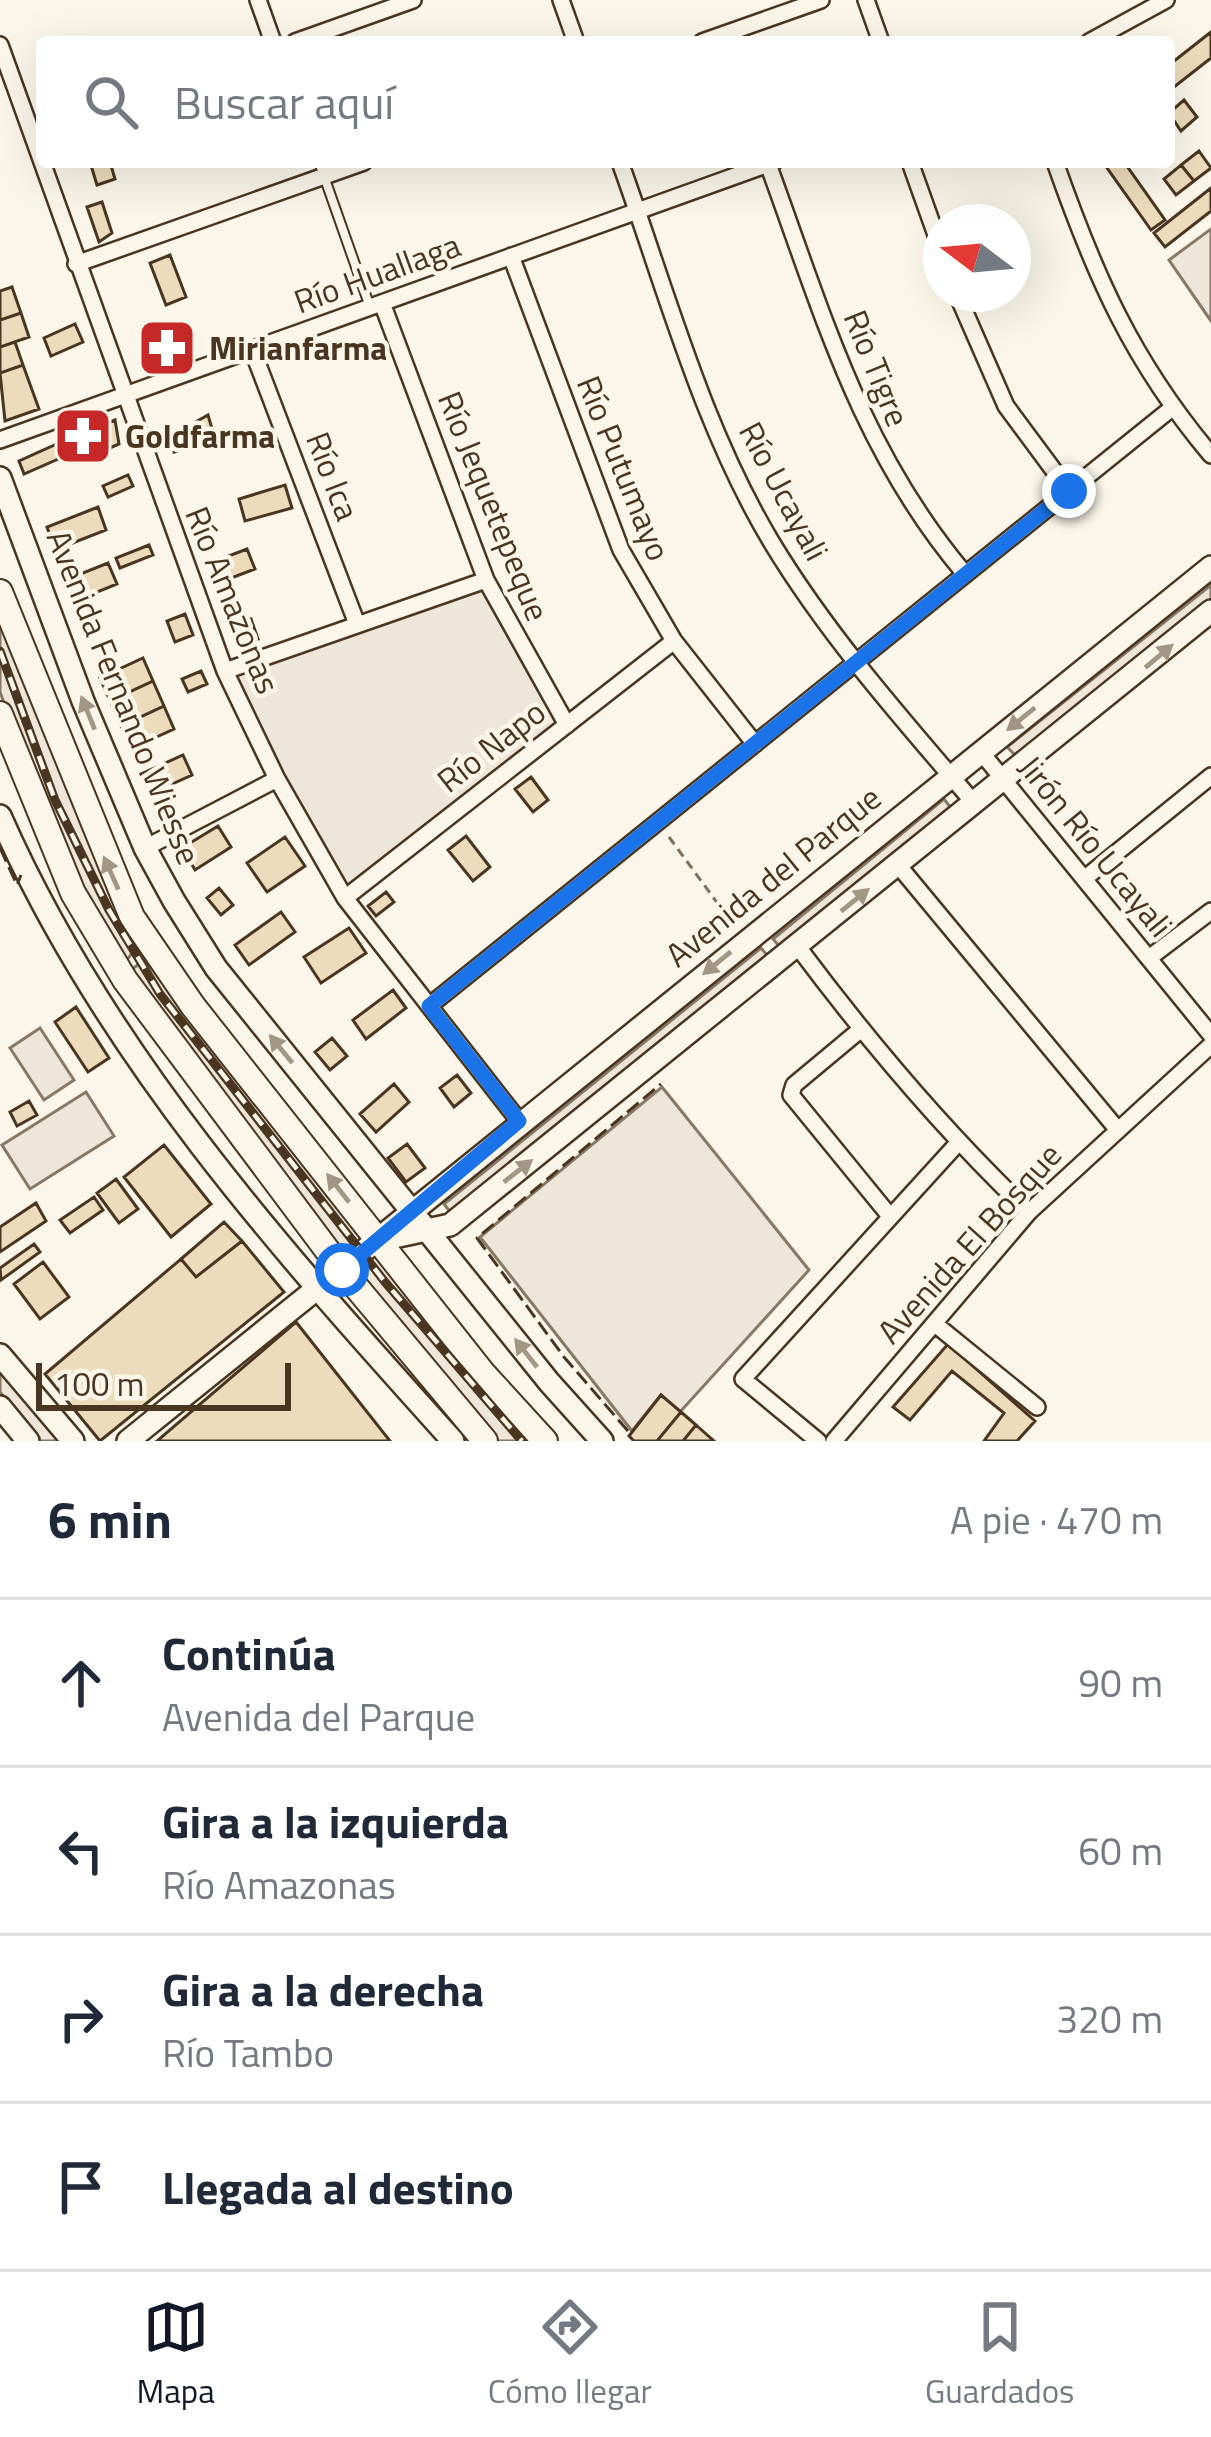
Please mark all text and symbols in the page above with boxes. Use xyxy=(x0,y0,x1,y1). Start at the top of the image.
search box xyxy=(36,36,1175,168)
text: Buscar aquí xyxy=(174,68,394,136)
icon: search xyxy=(78,69,144,135)
north arrow xyxy=(923,204,1031,312)
street label: Río Huallaga xyxy=(287,220,467,326)
street label: Río Tigre xyxy=(831,302,923,434)
pharmacy icon: Mirianfarma xyxy=(136,317,198,379)
place label: Mirianfarma xyxy=(209,323,387,373)
street label: Río Putumayo xyxy=(564,368,684,568)
street label: Río Jequetepeque xyxy=(425,384,563,628)
pharmacy icon: Goldfarma xyxy=(52,405,114,467)
place label: Goldfarma xyxy=(125,411,275,461)
street label: Río Ucayali xyxy=(726,413,842,569)
street label: Río Ica xyxy=(293,425,373,527)
route end xyxy=(1042,464,1096,518)
street label: Río Amazonas xyxy=(173,499,293,701)
street label: Avenida Fernando Wiesse xyxy=(34,522,214,872)
one-way arrow xyxy=(1144,643,1174,669)
street label: Río Napo xyxy=(426,688,556,804)
one-way arrow xyxy=(78,694,97,730)
one-way arrow xyxy=(1006,706,1037,731)
street label: Jirón Río Ucayali xyxy=(1007,744,1185,948)
street label: Avenida del Parque xyxy=(654,773,892,979)
one-way arrow xyxy=(100,855,120,890)
one-way arrow xyxy=(840,888,870,914)
one-way arrow xyxy=(701,950,732,975)
one-way arrow xyxy=(269,1034,294,1065)
street label: Avenida El Bosque xyxy=(865,1131,1073,1355)
one-way arrow xyxy=(503,1159,534,1184)
one-way arrow xyxy=(326,1173,351,1204)
route start xyxy=(315,1243,369,1297)
one-way arrow xyxy=(514,1337,538,1368)
scale bar xyxy=(36,1357,291,1410)
text: 100 m xyxy=(54,1359,144,1409)
text: 6 min xyxy=(48,1480,172,1558)
text: A pie · 470 m xyxy=(950,1490,1163,1549)
text: Continúa xyxy=(162,1619,336,1687)
icon: ahead xyxy=(48,1650,114,1716)
text: 90 m xyxy=(1078,1653,1163,1712)
text: Avenida del Parque xyxy=(162,1687,475,1746)
text: Gira a la izquierda xyxy=(162,1787,509,1855)
icon: left xyxy=(48,1818,114,1884)
text: 60 m xyxy=(1078,1821,1163,1880)
text: Río Amazonas xyxy=(162,1855,396,1914)
text: Gira a la derecha xyxy=(162,1955,484,2023)
icon: right xyxy=(48,1986,114,2052)
text: 320 m xyxy=(1056,1989,1163,2048)
text: Río Tambo xyxy=(162,2023,334,2082)
text: Llegada al destino xyxy=(162,2153,514,2221)
icon: arrive xyxy=(48,2154,114,2220)
tab: Mapa xyxy=(137,2294,215,2416)
tab: Cómo llegar xyxy=(488,2294,652,2416)
tab: Guardados xyxy=(925,2294,1074,2416)

